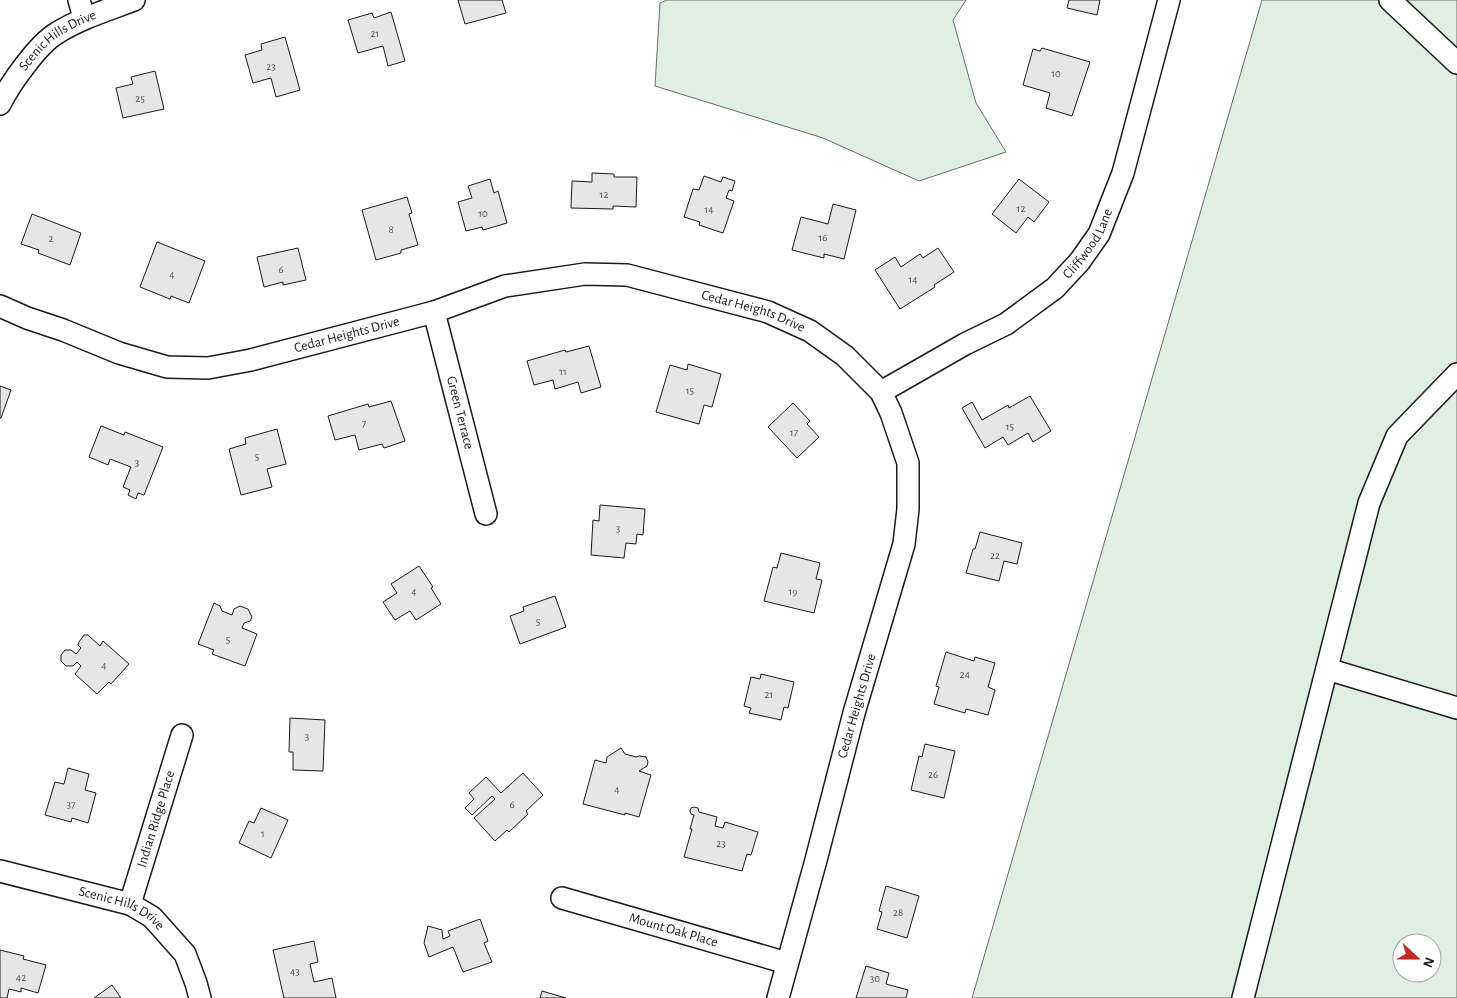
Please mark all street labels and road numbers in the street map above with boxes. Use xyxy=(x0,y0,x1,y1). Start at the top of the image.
street label: Scenic Hills Drive xyxy=(17,8,98,73)
street label: Cliffwood Lane xyxy=(1060,207,1115,282)
street label: Cedar Heights Drive xyxy=(700,288,807,335)
street label: Cedar Heights Drive xyxy=(293,314,401,355)
street label: Green Terrace xyxy=(444,375,476,451)
street label: Cedar Heights Drive xyxy=(835,652,879,760)
street label: Indian Ridge Place xyxy=(135,769,178,869)
street label: Scenic Hills Drive xyxy=(77,884,167,933)
street label: Mount Oak Place xyxy=(627,911,719,950)

